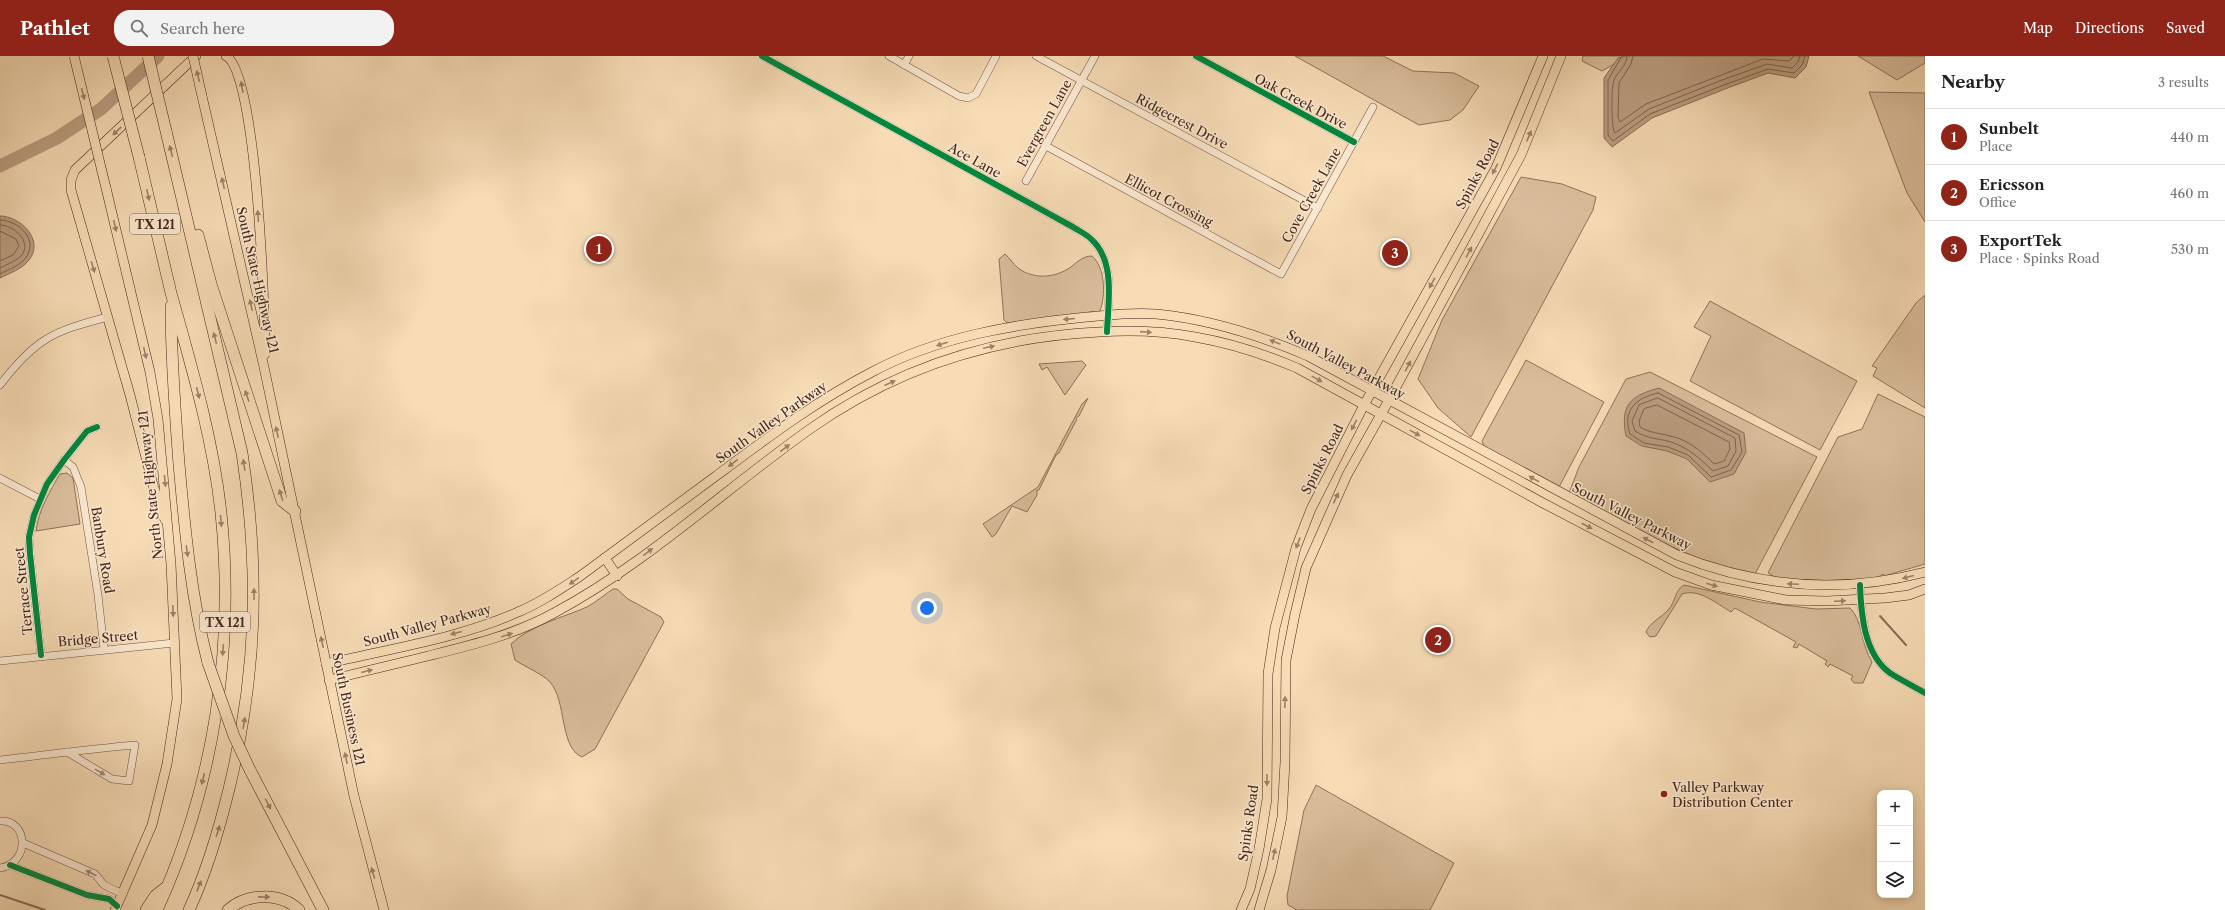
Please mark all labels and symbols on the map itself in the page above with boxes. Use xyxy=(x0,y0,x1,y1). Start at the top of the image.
one-way arrow xyxy=(194,70,200,82)
street label: Oak Creek Drive xyxy=(1252,70,1350,132)
street label: Evergreen Lane xyxy=(1013,77,1075,169)
one-way arrow xyxy=(239,81,245,94)
one-way arrow xyxy=(81,88,87,100)
street label: Ridgecrest Drive xyxy=(1133,90,1231,152)
one-way arrow xyxy=(112,126,122,135)
one-way arrow xyxy=(1526,130,1532,142)
street label: Spinks Road xyxy=(1452,136,1502,212)
street label: Ace Lane xyxy=(945,139,1004,181)
one-way arrow xyxy=(167,144,173,157)
street label: Cove Creek Lane xyxy=(1278,145,1344,245)
one-way arrow xyxy=(1492,163,1499,175)
street label: Ellicot Crossing xyxy=(1122,170,1216,230)
one-way arrow xyxy=(219,177,225,190)
one-way arrow xyxy=(145,189,151,201)
street label: South State Highway 121 xyxy=(233,205,283,355)
one-way arrow xyxy=(255,210,262,222)
road number: TX 121 xyxy=(130,214,180,234)
one-way arrow xyxy=(113,220,119,232)
pin: 1 xyxy=(586,234,612,264)
pin: 3 xyxy=(1382,238,1408,268)
one-way arrow xyxy=(1466,246,1473,258)
one-way arrow xyxy=(90,261,96,273)
one-way arrow xyxy=(1429,277,1436,289)
one-way arrow xyxy=(247,299,253,311)
one-way arrow xyxy=(1063,315,1075,322)
street label: South Valley Parkway xyxy=(1284,326,1409,402)
one-way arrow xyxy=(1140,329,1153,335)
one-way arrow xyxy=(211,332,217,344)
one-way arrow xyxy=(1269,338,1281,344)
one-way arrow xyxy=(935,342,947,348)
one-way arrow xyxy=(983,343,995,349)
one-way arrow xyxy=(143,346,149,359)
one-way arrow xyxy=(1404,360,1411,372)
one-way arrow xyxy=(1311,375,1323,382)
street label: South Valley Parkway xyxy=(712,377,830,466)
one-way arrow xyxy=(885,380,896,386)
one-way arrow xyxy=(195,387,201,399)
one-way arrow xyxy=(244,390,250,402)
street label: North State Highway 121 xyxy=(134,409,166,560)
one-way arrow xyxy=(1350,420,1357,431)
street label: Spinks Road xyxy=(1297,421,1347,497)
one-way arrow xyxy=(274,426,280,438)
one-way arrow xyxy=(1409,429,1421,436)
one-way arrow xyxy=(780,444,790,452)
one-way arrow xyxy=(241,458,247,471)
one-way arrow xyxy=(727,459,738,468)
one-way arrow xyxy=(162,475,168,487)
one-way arrow xyxy=(1528,476,1539,483)
street label: South Valley Parkway xyxy=(1570,479,1695,553)
one-way arrow xyxy=(277,488,283,500)
one-way arrow xyxy=(1333,492,1339,503)
street label: Banbury Road xyxy=(88,505,118,595)
one-way arrow xyxy=(218,515,225,527)
one-way arrow xyxy=(1581,522,1592,529)
one-way arrow xyxy=(1295,537,1301,549)
one-way arrow xyxy=(1643,537,1654,543)
one-way arrow xyxy=(184,545,190,557)
street label: Terrace Street xyxy=(10,546,36,636)
one-way arrow xyxy=(643,548,654,557)
one-way arrow xyxy=(1902,574,1915,580)
one-way arrow xyxy=(568,577,579,585)
one-way arrow xyxy=(1786,581,1799,587)
one-way arrow xyxy=(1706,582,1718,588)
one-way arrow xyxy=(251,587,257,600)
your location xyxy=(917,598,937,618)
one-way arrow xyxy=(1834,598,1847,604)
street label: South Valley Parkway xyxy=(361,600,493,650)
one-way arrow xyxy=(170,605,177,617)
road number: TX 121 xyxy=(200,612,250,632)
pin: 2 xyxy=(1425,625,1451,655)
street label: Bridge Street xyxy=(57,626,139,649)
one-way arrow xyxy=(449,630,461,636)
one-way arrow xyxy=(501,632,513,638)
one-way arrow xyxy=(318,636,324,648)
one-way arrow xyxy=(220,644,227,656)
street label: South Business 121 xyxy=(329,651,369,768)
one-way arrow xyxy=(361,668,373,674)
one-way arrow xyxy=(1281,696,1288,708)
one-way arrow xyxy=(241,717,247,729)
one-way arrow xyxy=(343,752,349,764)
one-way arrow xyxy=(94,769,106,776)
one-way arrow xyxy=(199,772,205,785)
one-way arrow xyxy=(1264,774,1270,787)
place label: Valley Parkway Distribution Center xyxy=(1671,779,1793,810)
street label: Spinks Road xyxy=(1235,784,1261,862)
marker: Valley Parkway Distribution Center xyxy=(1659,789,1669,799)
one-way arrow xyxy=(264,799,271,810)
one-way arrow xyxy=(215,825,221,837)
one-way arrow xyxy=(1271,848,1277,860)
one-way arrow xyxy=(370,866,376,878)
one-way arrow xyxy=(85,870,97,876)
one-way arrow xyxy=(196,880,202,892)
one-way arrow xyxy=(258,894,271,900)

